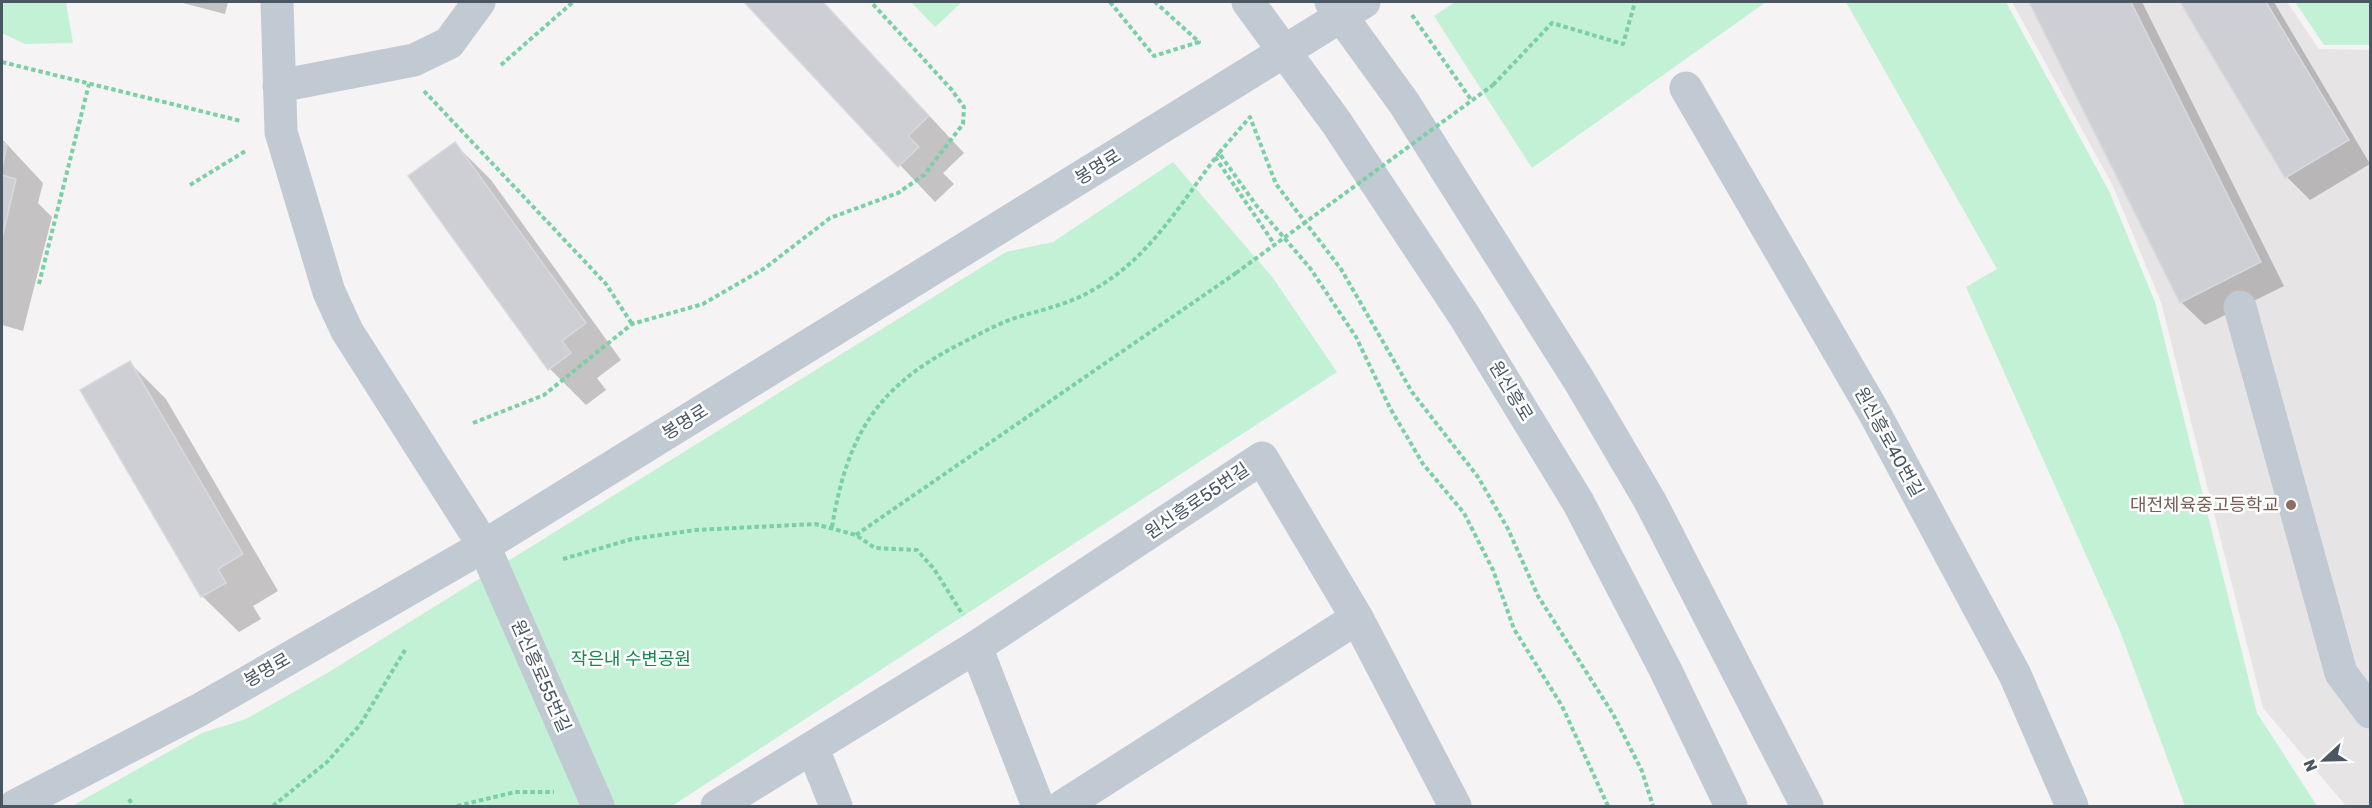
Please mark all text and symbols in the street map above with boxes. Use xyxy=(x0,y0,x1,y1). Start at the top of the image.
street label: 봉명로 xyxy=(1071,145,1125,189)
street label: 원신흥로 xyxy=(1485,357,1537,425)
street label: 원신흥로40번길 xyxy=(1850,383,1928,501)
street label: 봉명로 xyxy=(658,400,712,444)
street label: 원신흥로55번길 xyxy=(1141,458,1253,544)
place label: 대전체육중고등학교 xyxy=(2130,494,2279,516)
marker: 대전체육중고등학교 xyxy=(2284,498,2298,512)
street label: 원신흥로55번길 xyxy=(506,616,576,736)
street label: 봉명로 xyxy=(240,648,294,692)
park label: 작은내 수변공원 xyxy=(571,648,691,670)
north arrow xyxy=(2294,730,2354,790)
text: N xyxy=(2300,757,2322,774)

